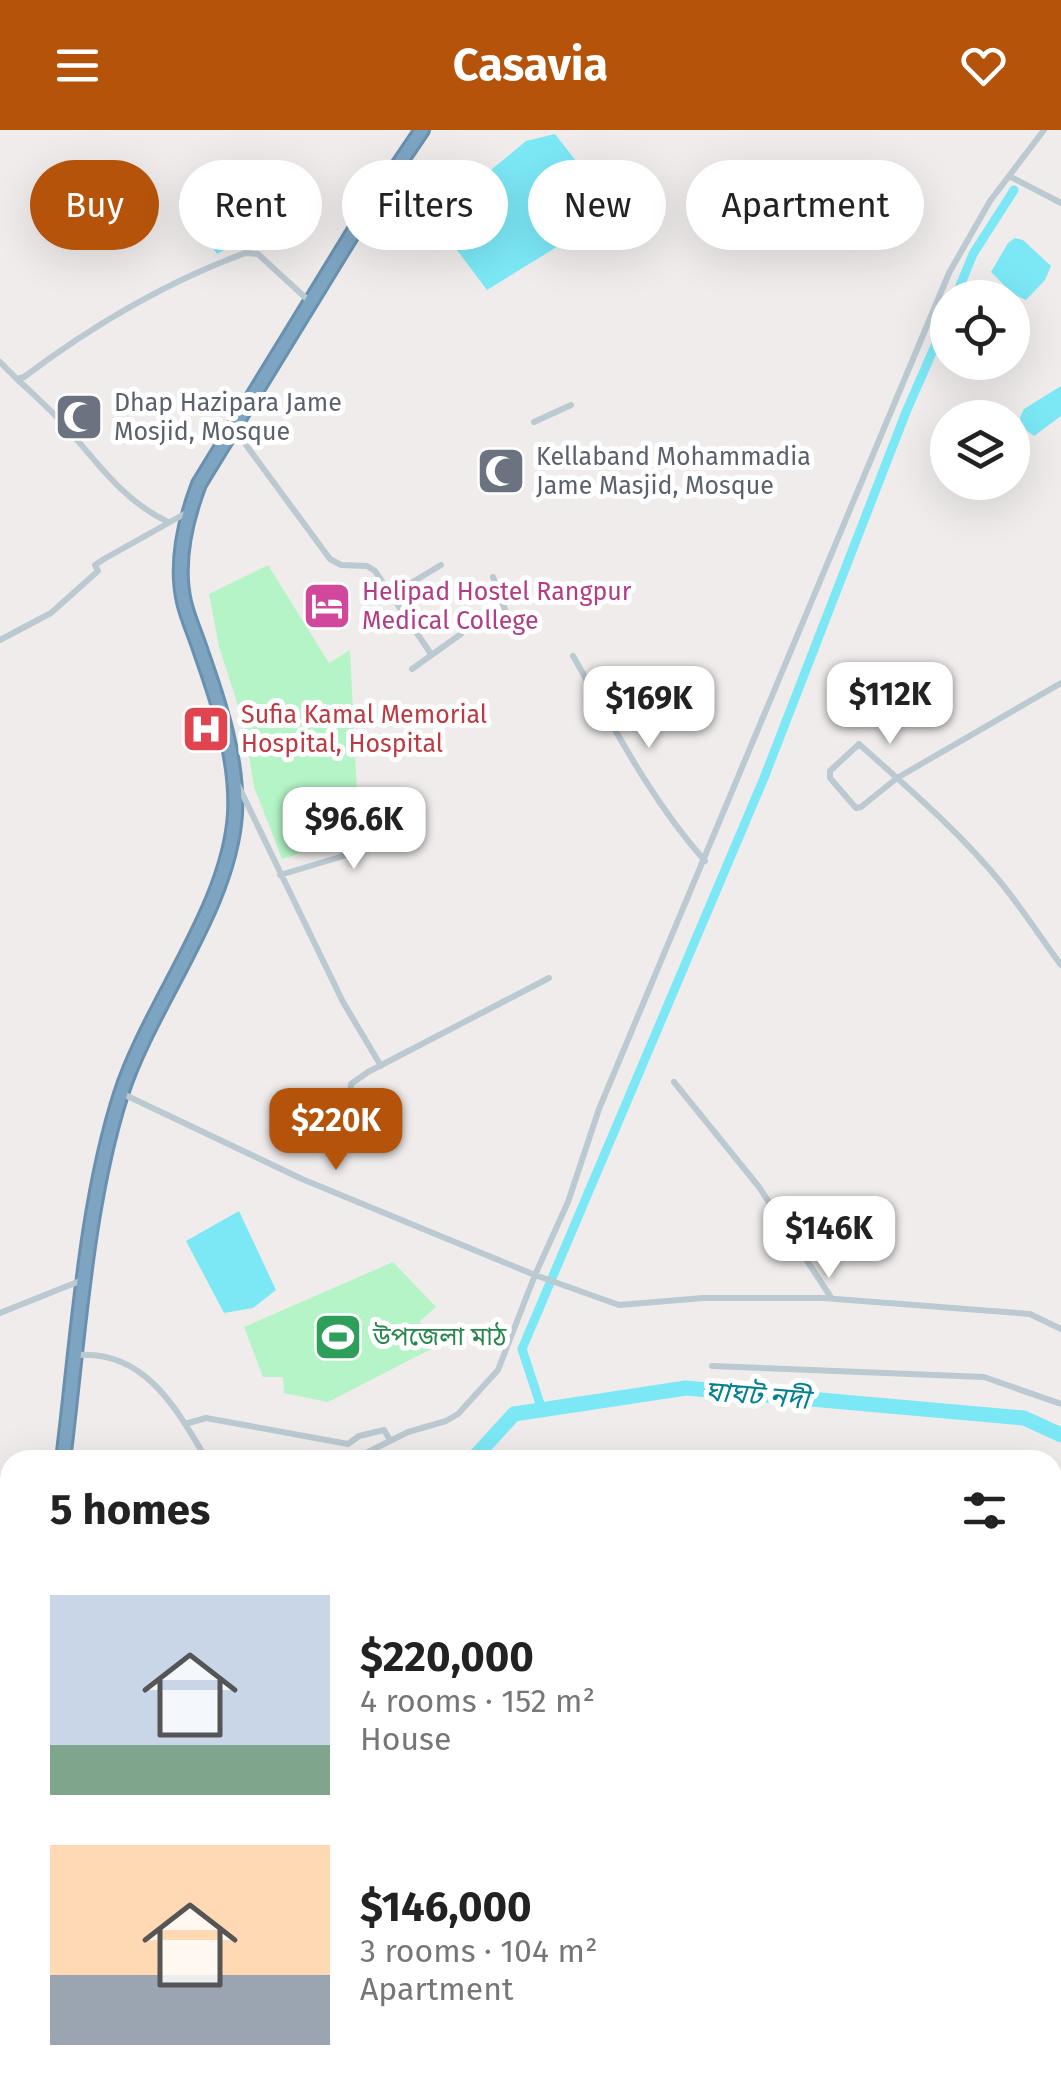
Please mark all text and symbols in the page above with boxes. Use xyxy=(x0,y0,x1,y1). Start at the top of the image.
icon: menu xyxy=(50,38,105,93)
text: Casavia xyxy=(453,38,608,92)
icon: heart xyxy=(956,38,1011,93)
chip: Buy xyxy=(30,160,159,250)
chip: Rent xyxy=(179,160,322,250)
chip: Filters xyxy=(342,160,508,250)
chip: New xyxy=(528,160,666,250)
chip: Apartment xyxy=(686,160,924,250)
map controls xyxy=(930,280,1030,500)
button: locate xyxy=(930,280,1030,380)
place label: Dhap Hazipara Jame Mosjid, Mosque xyxy=(114,388,342,447)
mosque icon: Dhap Hazipara Jame Mosjid, Mosque xyxy=(53,391,105,443)
button: layers xyxy=(930,400,1030,500)
place label: Kellaband Mohammadia Jame Masjid, Mosque xyxy=(536,442,811,501)
mosque icon: Kellaband Mohammadia Jame Masjid, Mosque xyxy=(475,445,527,497)
place label: Helipad Hostel Rangpur Medical College xyxy=(362,577,632,636)
hotel icon: Helipad Hostel Rangpur Medical College xyxy=(301,580,353,632)
pin: $112K xyxy=(820,662,960,747)
pin: $169K xyxy=(579,666,719,751)
text: $112K xyxy=(849,675,931,713)
text: $169K xyxy=(605,679,693,717)
place label: Sufia Kamal Memorial Hospital, Hospital xyxy=(241,700,487,759)
hospital icon: Sufia Kamal Memorial Hospital, Hospital xyxy=(180,703,232,755)
pin: $96.6K xyxy=(273,787,435,872)
text: $96.6K xyxy=(305,800,403,838)
pin: $220K xyxy=(266,1088,406,1173)
text: $220K xyxy=(291,1101,381,1139)
pin: $146K xyxy=(759,1196,899,1281)
text: $146K xyxy=(785,1209,873,1247)
sports icon: উপজেলা মাঠ xyxy=(312,1311,364,1363)
place label: উপজেলা মাঠ xyxy=(372,1321,507,1352)
water label: ঘাঘট নদী xyxy=(703,1374,816,1416)
icon: filters xyxy=(957,1483,1012,1538)
text: 5 homes xyxy=(50,1485,210,1535)
text: $220,000 xyxy=(360,1632,534,1682)
icon: home xyxy=(130,1635,250,1755)
text: 4 rooms · 152 m² xyxy=(360,1682,595,1720)
text: House xyxy=(360,1720,451,1758)
text: $146,000 xyxy=(360,1882,532,1932)
icon: home xyxy=(130,1885,250,2005)
text: 3 rooms · 104 m² xyxy=(360,1932,598,1970)
text: Apartment xyxy=(360,1970,514,2008)

